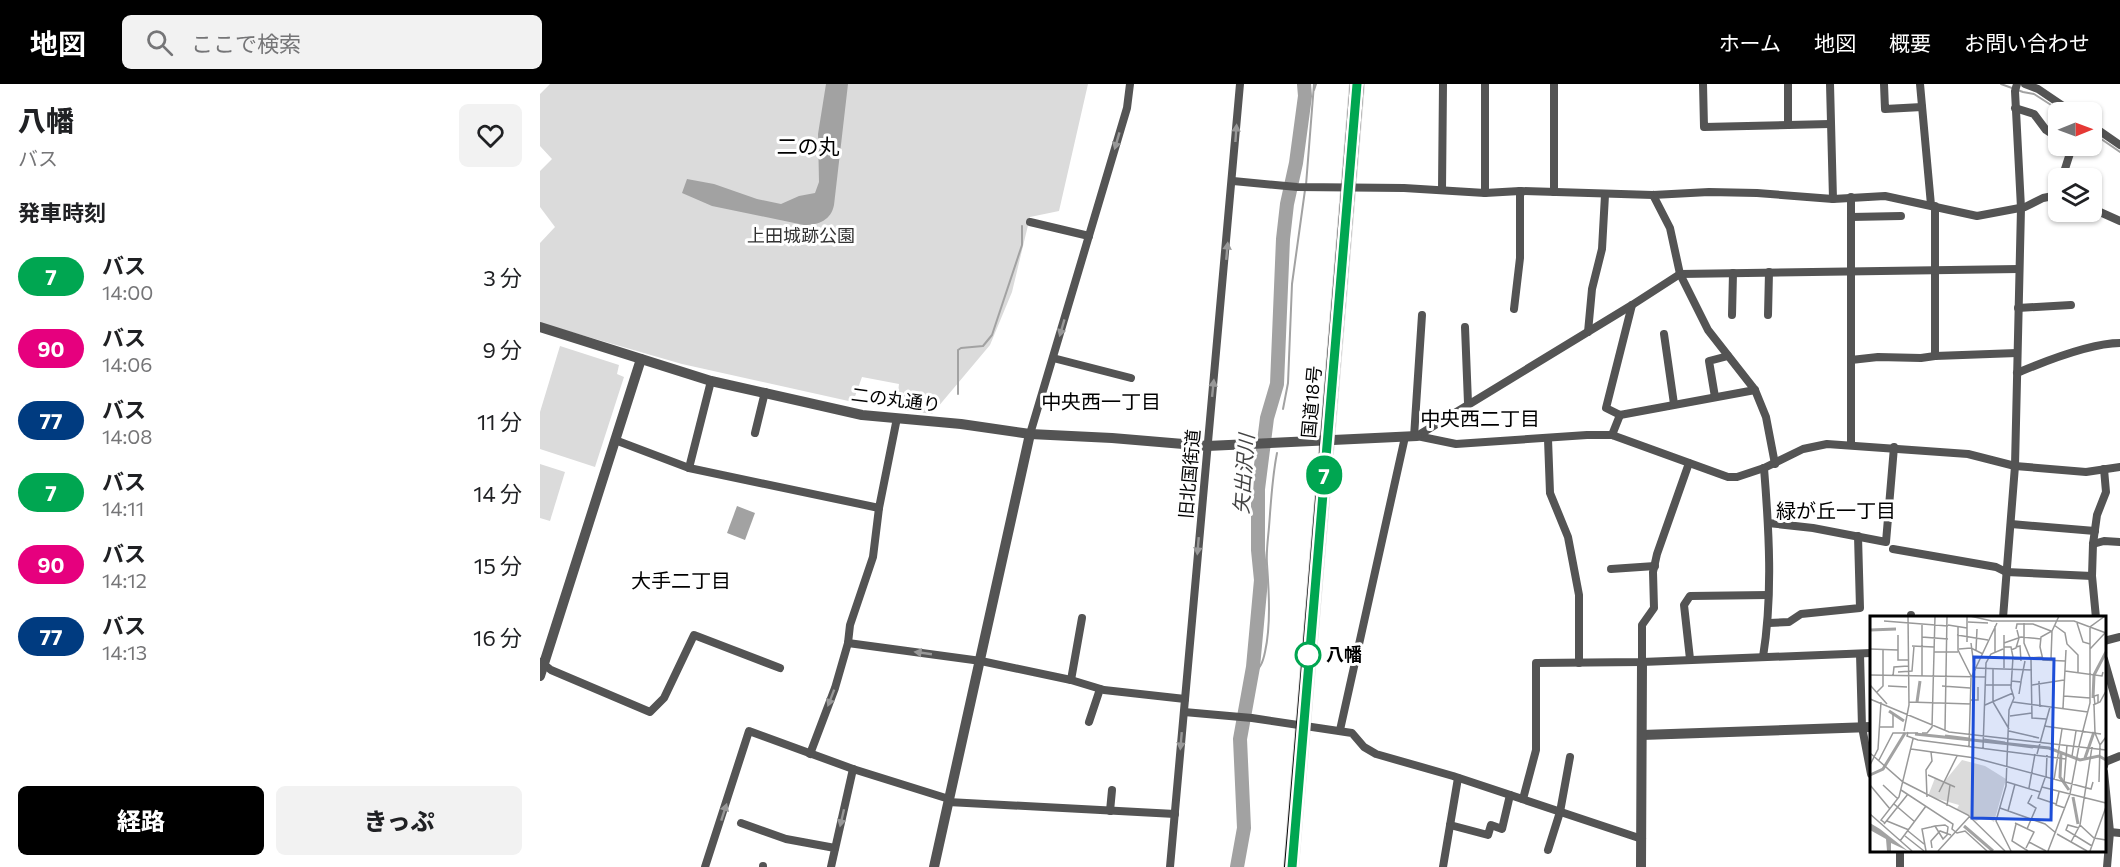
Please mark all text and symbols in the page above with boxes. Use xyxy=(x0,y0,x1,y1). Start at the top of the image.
search box xyxy=(122,15,542,69)
text: 地図 xyxy=(30,26,86,60)
icon: search xyxy=(143,26,176,59)
text: ここで検索 xyxy=(191,30,301,57)
text: ホーム xyxy=(1719,30,1781,55)
text: 地図 xyxy=(1814,30,1856,55)
text: 概要 xyxy=(1889,30,1931,55)
text: お問い合わせ xyxy=(1964,30,2090,55)
north arrow xyxy=(2048,102,2102,156)
map controls xyxy=(2048,102,2102,222)
text: 八幡 xyxy=(18,103,74,137)
button: heart xyxy=(459,104,522,167)
one-way arrow xyxy=(1232,123,1241,142)
one-way arrow xyxy=(1112,132,1121,150)
district label: 二の丸 xyxy=(777,133,840,158)
text: バス xyxy=(18,146,58,170)
button: layers xyxy=(2048,168,2102,222)
text: 発車時刻 xyxy=(18,199,106,226)
park label: 上田城跡公園 xyxy=(747,224,855,246)
one-way arrow xyxy=(1222,241,1231,260)
text: バス xyxy=(102,252,146,279)
text: 7 xyxy=(45,264,57,289)
text: 3 分 xyxy=(483,264,522,291)
text: 14:00 xyxy=(102,280,153,304)
one-way arrow xyxy=(1057,319,1066,337)
text: バス xyxy=(102,324,146,351)
text: 90 xyxy=(38,336,64,361)
text: 9 分 xyxy=(482,336,522,363)
text: 14:06 xyxy=(102,352,152,376)
street label: 国道18号 xyxy=(1297,365,1325,439)
one-way arrow xyxy=(1208,378,1218,397)
street label: 二の丸通り xyxy=(850,383,942,415)
district label: 中央西一丁目 xyxy=(1041,389,1161,413)
text: バス xyxy=(102,396,146,423)
district label: 中央西二丁目 xyxy=(1420,406,1540,430)
text: 77 xyxy=(39,408,63,433)
text: 11 分 xyxy=(477,408,522,435)
text: 14:08 xyxy=(102,424,152,448)
street label: 旧北国街道 xyxy=(1174,428,1204,520)
water label: 矢出沢川 xyxy=(1228,431,1258,515)
line badge: 7 xyxy=(1304,456,1344,494)
text: 7 xyxy=(1318,463,1330,488)
text: バス xyxy=(102,468,146,495)
text: 7 xyxy=(45,480,57,505)
text: 14 分 xyxy=(473,480,522,507)
text: 14:11 xyxy=(102,496,144,520)
district label: 緑が丘一丁目 xyxy=(1776,498,1896,522)
one-way arrow xyxy=(1193,537,1203,556)
text: バス xyxy=(102,540,146,567)
text: 90 xyxy=(38,552,64,577)
text: 15 分 xyxy=(474,552,522,579)
text: 14:12 xyxy=(102,568,147,592)
district label: 大手二丁目 xyxy=(631,568,731,592)
text: バス xyxy=(102,612,146,639)
inset map xyxy=(1870,616,2105,852)
text: 77 xyxy=(39,624,63,649)
text: 16 分 xyxy=(473,624,522,651)
text: 14:13 xyxy=(102,640,147,664)
marker: 八幡 xyxy=(1295,642,1321,668)
place label: 八幡 xyxy=(1326,643,1362,665)
one-way arrow xyxy=(913,648,932,657)
one-way arrow xyxy=(826,690,836,708)
one-way arrow xyxy=(1176,731,1186,750)
button: 経路 xyxy=(18,786,264,855)
button: きっぷ xyxy=(276,786,522,855)
one-way arrow xyxy=(720,803,729,821)
one-way arrow xyxy=(837,809,847,827)

